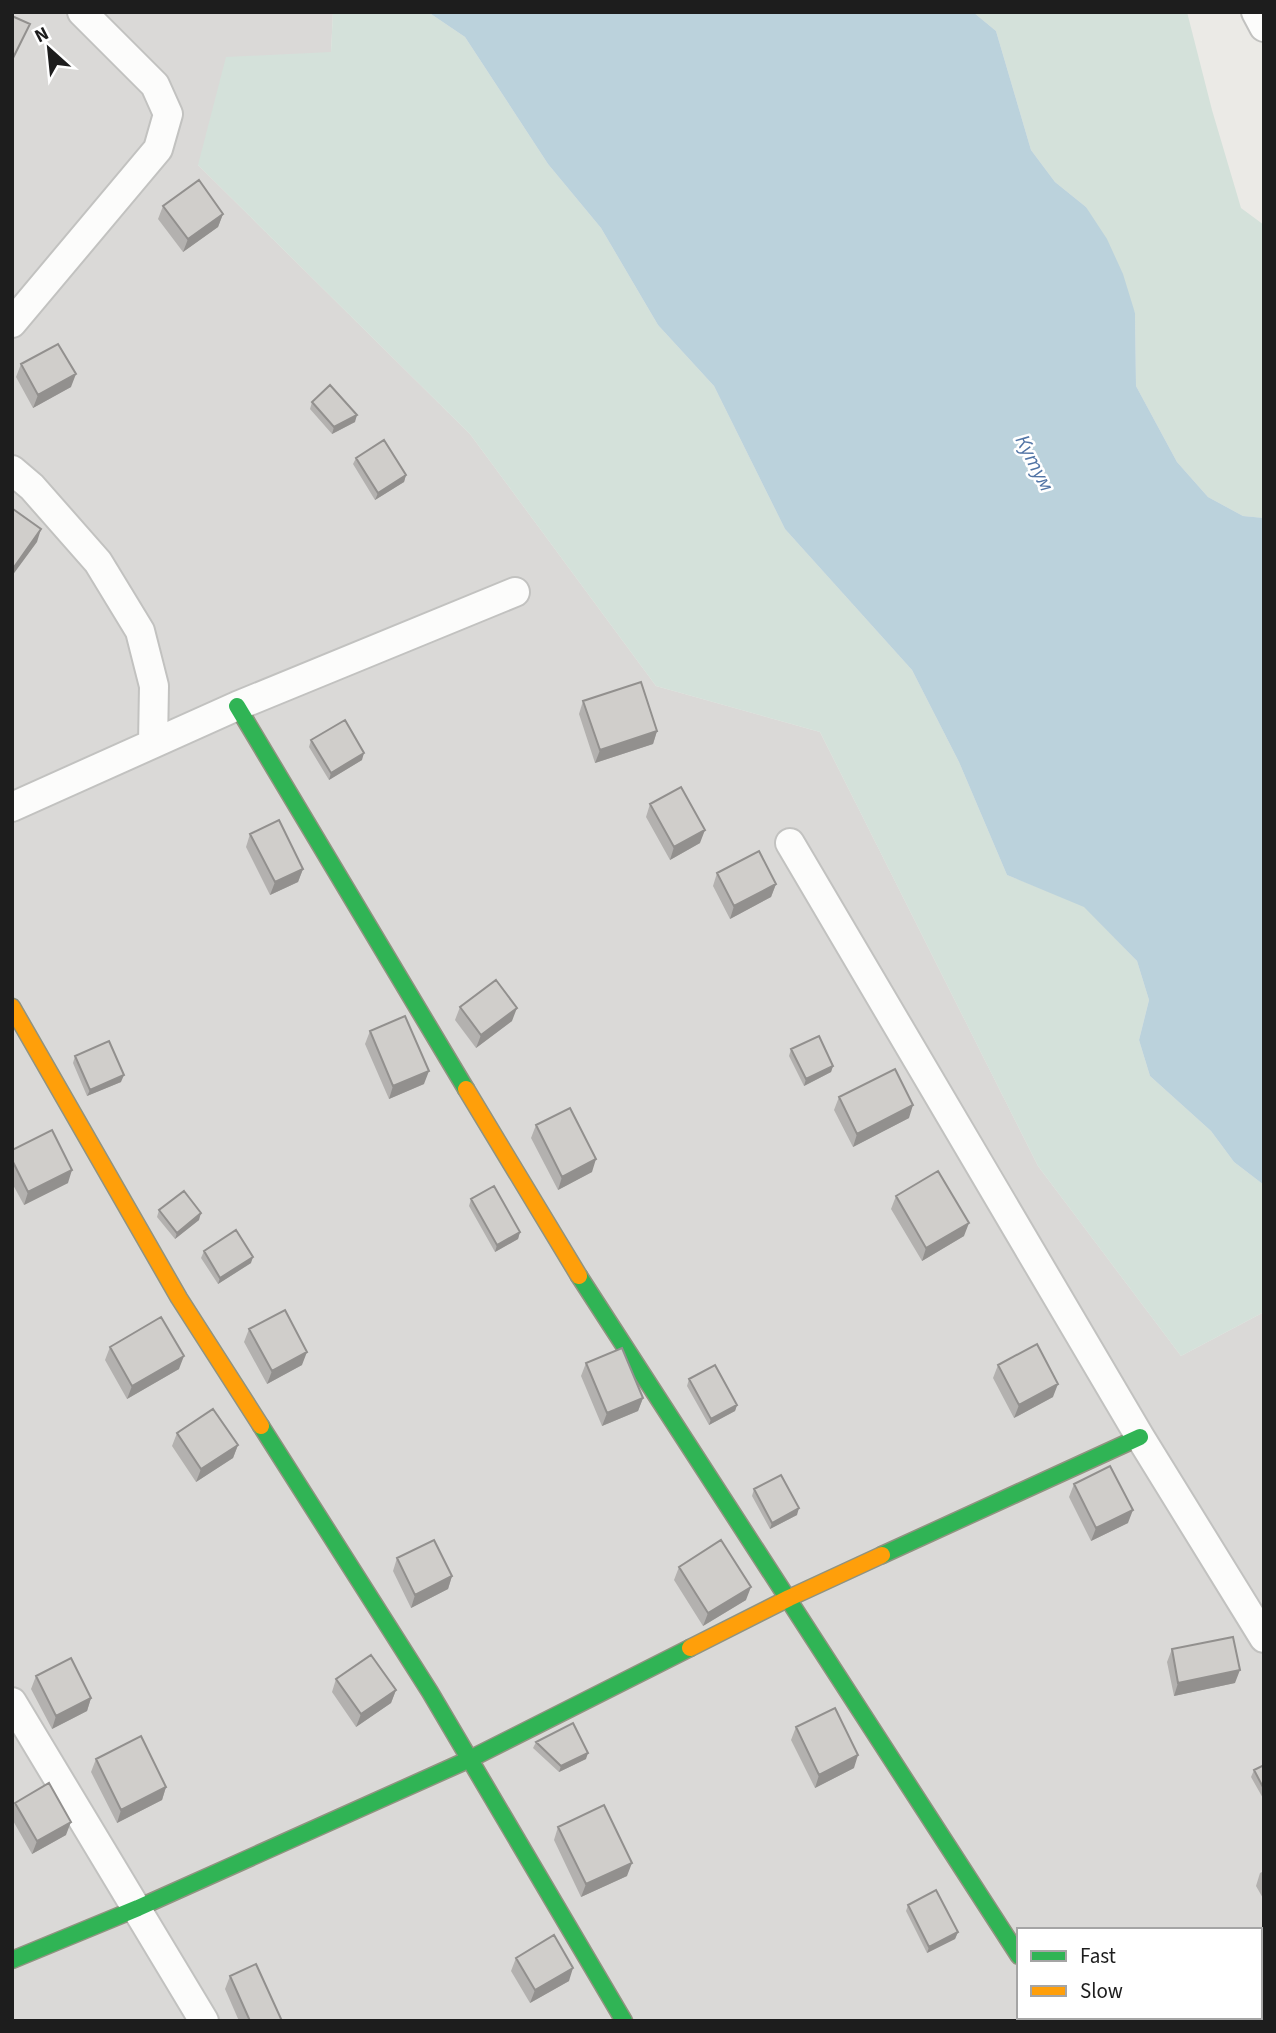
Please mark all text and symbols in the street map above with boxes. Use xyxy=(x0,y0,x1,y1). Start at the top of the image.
north arrow xyxy=(14,14,84,84)
text: N xyxy=(30,20,54,50)
water label: Кутум xyxy=(1008,429,1062,497)
legend xyxy=(1017,1928,1262,2019)
text: Fast xyxy=(1080,1941,1116,1971)
text: Slow xyxy=(1080,1976,1123,2006)

